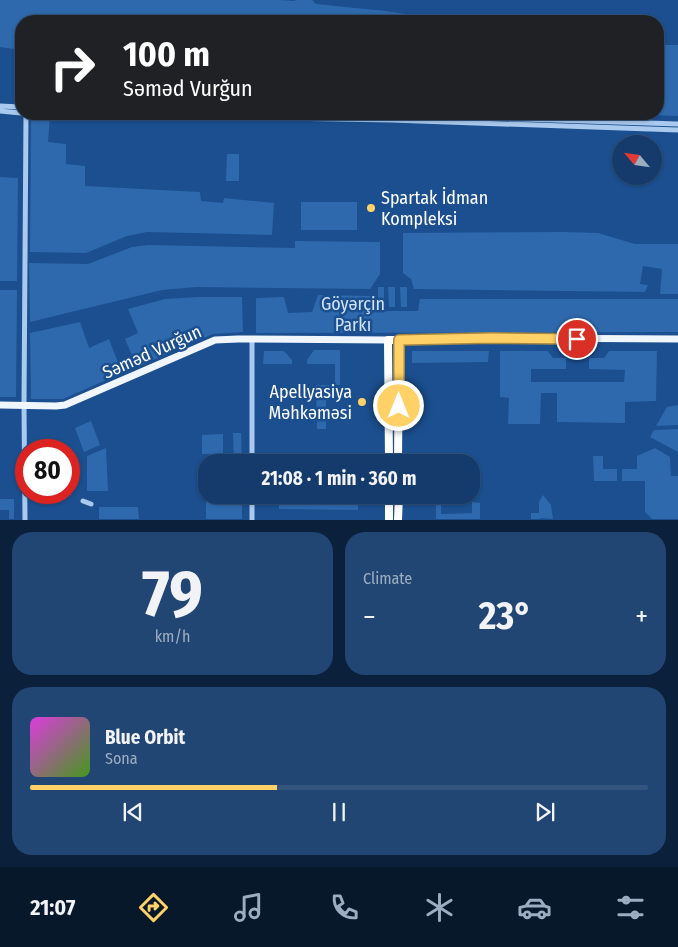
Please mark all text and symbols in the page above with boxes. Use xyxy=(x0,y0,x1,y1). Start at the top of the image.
text: 100 m xyxy=(123,33,210,75)
icon: right xyxy=(40,35,105,100)
text: Səməd Vurğun xyxy=(123,75,253,102)
north arrow xyxy=(612,135,662,185)
map controls xyxy=(612,135,662,185)
place label: Spartak İdman Kompleksi xyxy=(381,187,488,230)
marker: Spartak İdman Kompleksi xyxy=(365,202,377,214)
park label: Göyərçin Parkı xyxy=(321,293,385,336)
pin xyxy=(556,318,598,360)
street label: Səməd Vurğun xyxy=(99,320,205,384)
icon: arrive xyxy=(563,325,591,353)
position arrow xyxy=(372,379,424,431)
place label: Apellyasiya Məhkəməsi xyxy=(268,381,352,424)
marker: Apellyasiya Məhkəməsi xyxy=(356,396,368,408)
speed limit sign: 80 xyxy=(15,439,80,504)
text: 21:08 · 1 min · 360 m xyxy=(262,467,416,490)
text: 79 xyxy=(142,555,203,633)
text: Climate xyxy=(363,569,412,588)
text: 23° xyxy=(479,593,532,639)
text: − xyxy=(363,600,376,633)
text: + xyxy=(635,600,648,633)
text: km/h xyxy=(155,627,190,646)
text: Blue Orbit xyxy=(105,726,185,749)
text: Sona xyxy=(105,749,138,768)
icon: previous xyxy=(119,798,147,826)
icon: pause xyxy=(325,798,353,826)
icon: next xyxy=(531,798,559,826)
icon: directions xyxy=(136,890,171,925)
icon: music xyxy=(231,890,266,925)
icon: phone xyxy=(327,890,362,925)
icon: climate xyxy=(422,890,457,925)
icon: car xyxy=(517,890,552,925)
icon: filters xyxy=(613,890,648,925)
text: 21:07 xyxy=(30,894,75,921)

